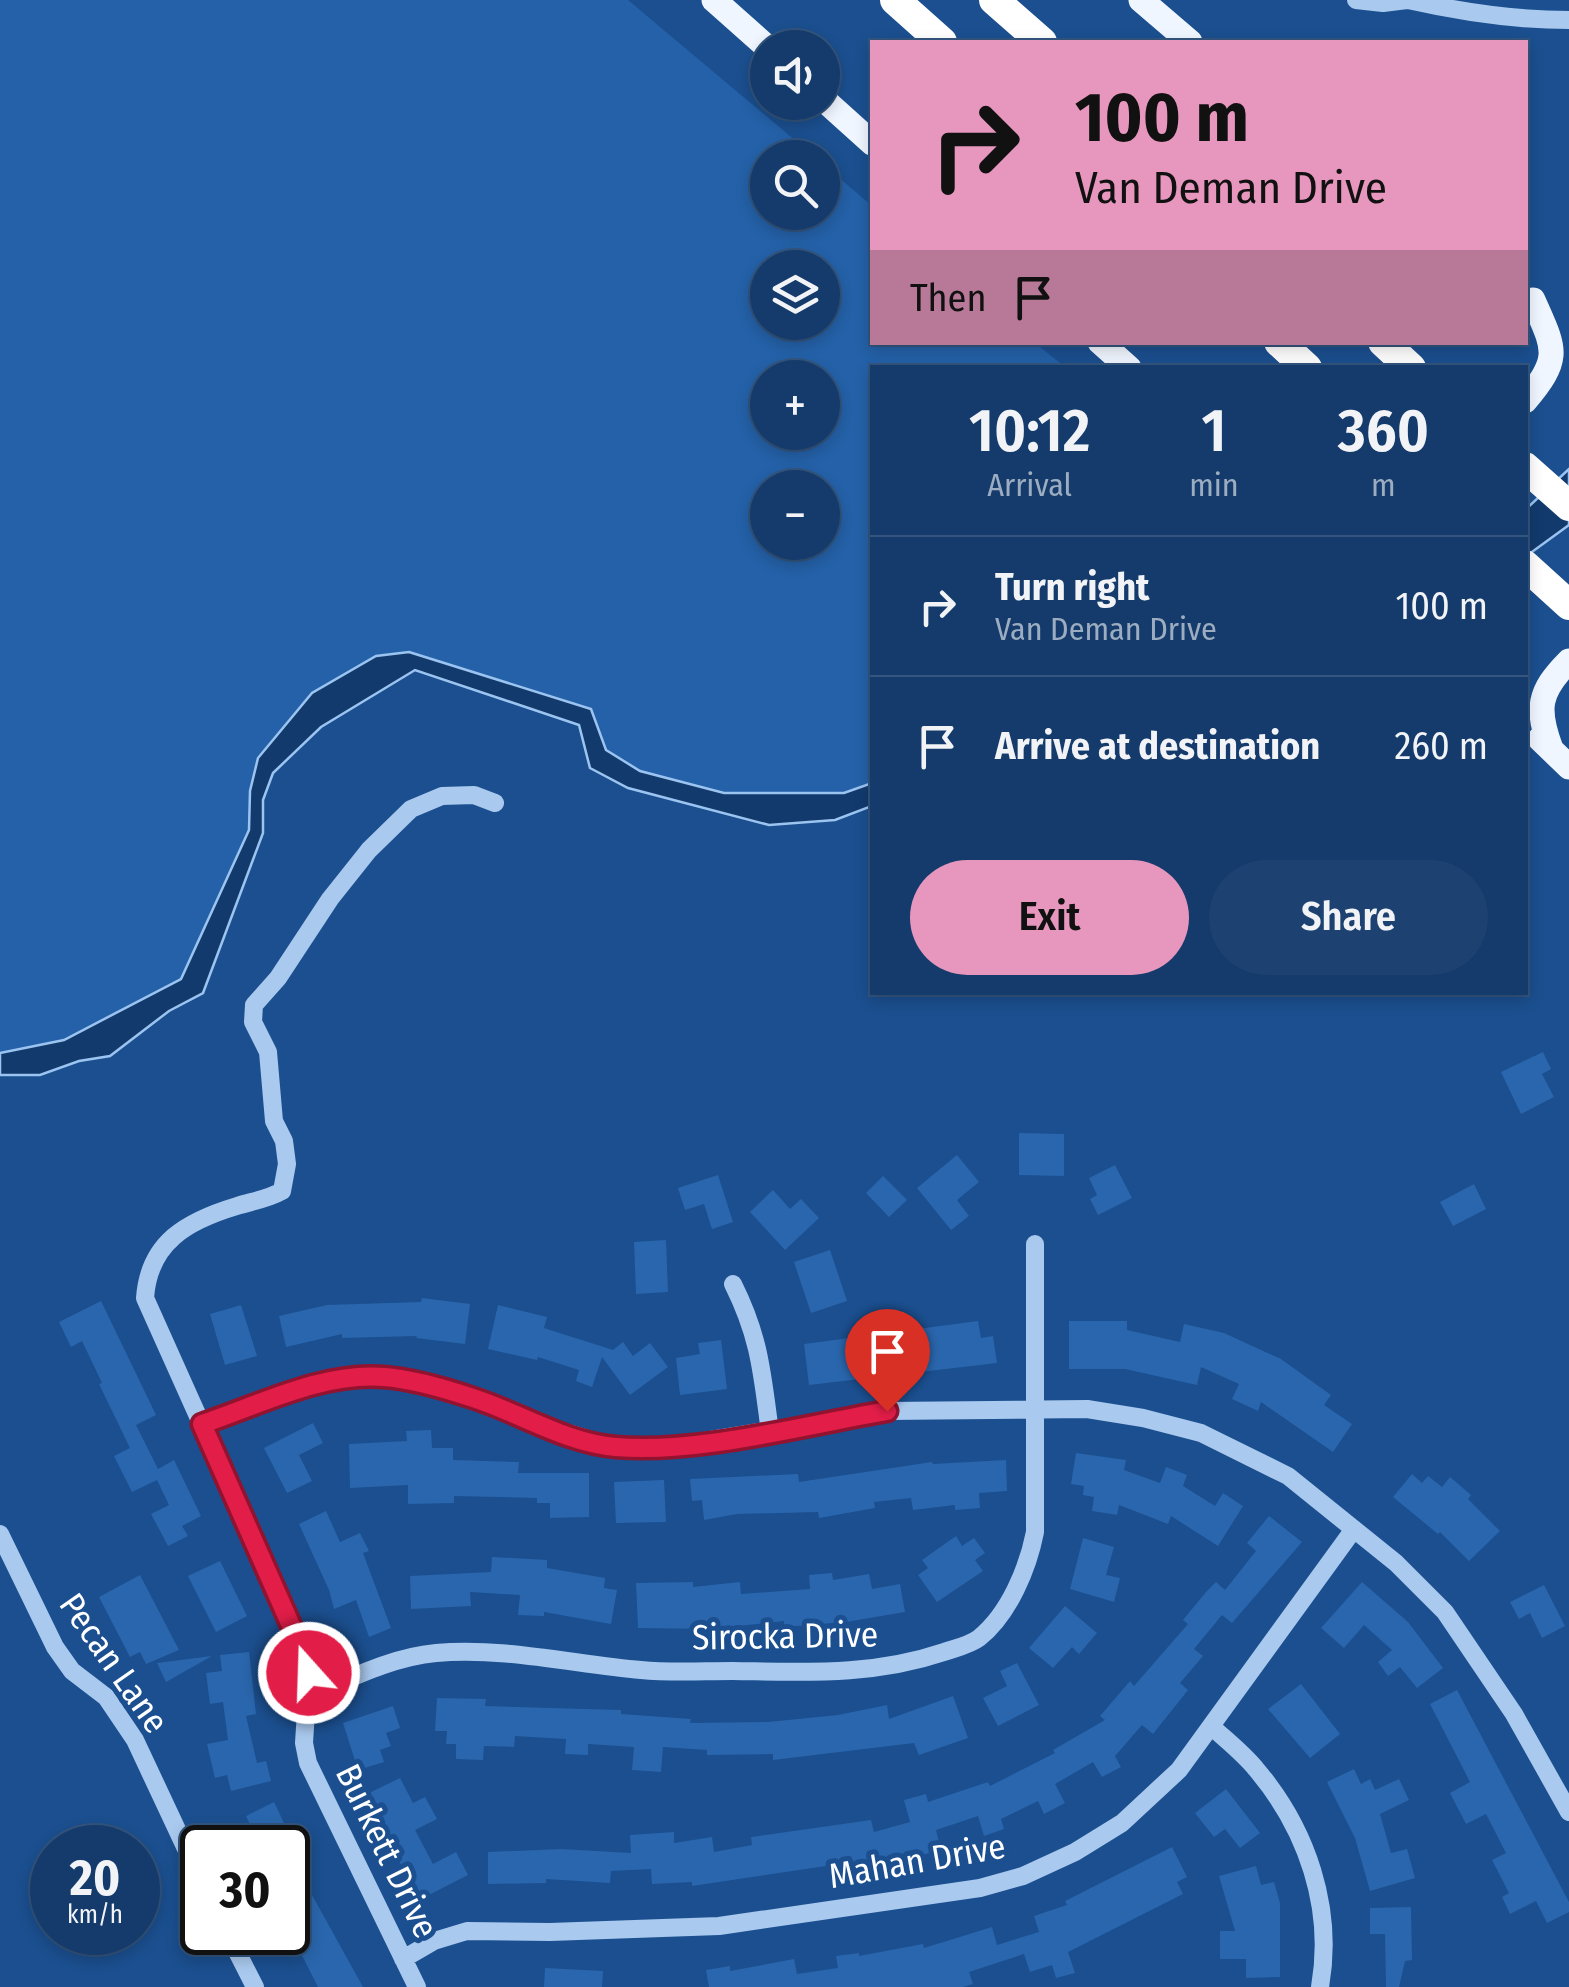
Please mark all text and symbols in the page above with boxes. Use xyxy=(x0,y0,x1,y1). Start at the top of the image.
map controls xyxy=(750,30,840,560)
button: sound xyxy=(750,30,840,120)
text: 100 m xyxy=(1075,76,1249,160)
icon: right xyxy=(910,80,1040,210)
button: search xyxy=(750,140,840,230)
text: Van Deman Drive xyxy=(1075,161,1387,215)
button: layers xyxy=(750,250,840,340)
icon: arrive xyxy=(1006,270,1061,325)
text: Then xyxy=(910,275,986,321)
button: + xyxy=(750,360,840,450)
text: 10:12 xyxy=(969,395,1090,467)
text: 1 xyxy=(1201,395,1226,467)
text: 360 xyxy=(1338,395,1429,467)
text: Arrival xyxy=(987,466,1072,504)
text: min xyxy=(1189,466,1239,504)
text: m xyxy=(1371,466,1396,504)
button: − xyxy=(750,470,840,560)
text: Turn right xyxy=(995,564,1149,610)
icon: right xyxy=(910,579,965,634)
text: 100 m xyxy=(1395,583,1488,629)
text: Van Deman Drive xyxy=(995,610,1217,648)
icon: arrive xyxy=(910,719,965,774)
text: Arrive at destination xyxy=(995,723,1320,769)
text: 260 m xyxy=(1394,723,1488,769)
button: Exit xyxy=(910,860,1189,975)
button: Share xyxy=(1209,860,1488,975)
pin xyxy=(845,1309,930,1412)
icon: arrive xyxy=(860,1324,915,1379)
street label: Pecan Lane xyxy=(51,1585,177,1741)
street label: Sirocka Drive xyxy=(692,1613,878,1659)
position arrow xyxy=(257,1621,361,1725)
street label: Burkett Drive xyxy=(327,1757,447,1945)
speed limit sign: 30 xyxy=(180,1825,310,1955)
street label: Mahan Drive xyxy=(826,1825,1008,1897)
text: 20 xyxy=(70,1848,120,1908)
text: km/h xyxy=(67,1900,123,1930)

